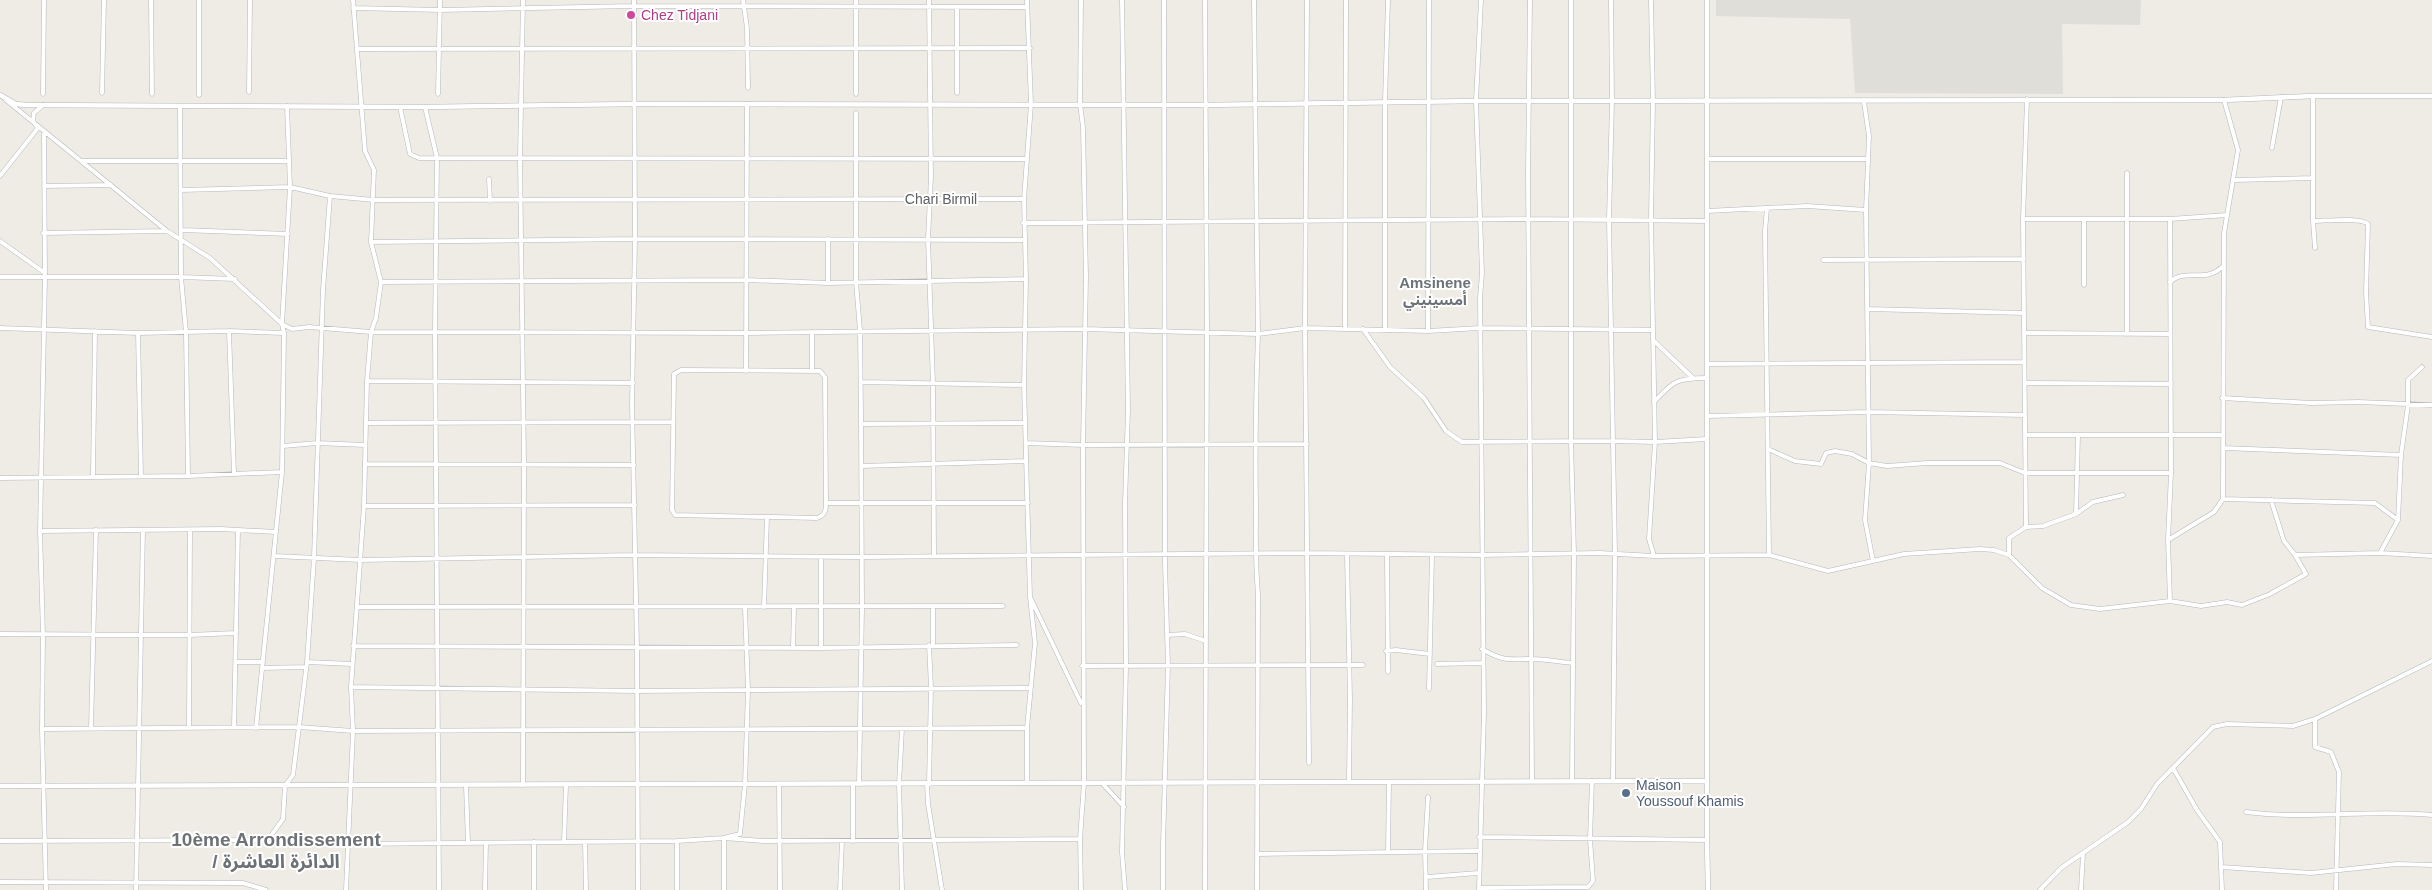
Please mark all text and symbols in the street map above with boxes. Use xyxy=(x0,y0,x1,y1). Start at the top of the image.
place label: Chez Tidjani xyxy=(641,7,718,23)
marker: Chez Tidjani xyxy=(625,9,637,21)
street label: Chari Birmil xyxy=(905,191,977,207)
district label: Amsinene أمسينيني xyxy=(1399,274,1471,311)
place label: Maison Youssouf Khamis xyxy=(1636,777,1744,809)
marker: Maison Youssouf Khamis xyxy=(1620,787,1632,799)
district label: 10ème Arrondissement / الدائرة العاشرة xyxy=(171,829,381,873)

